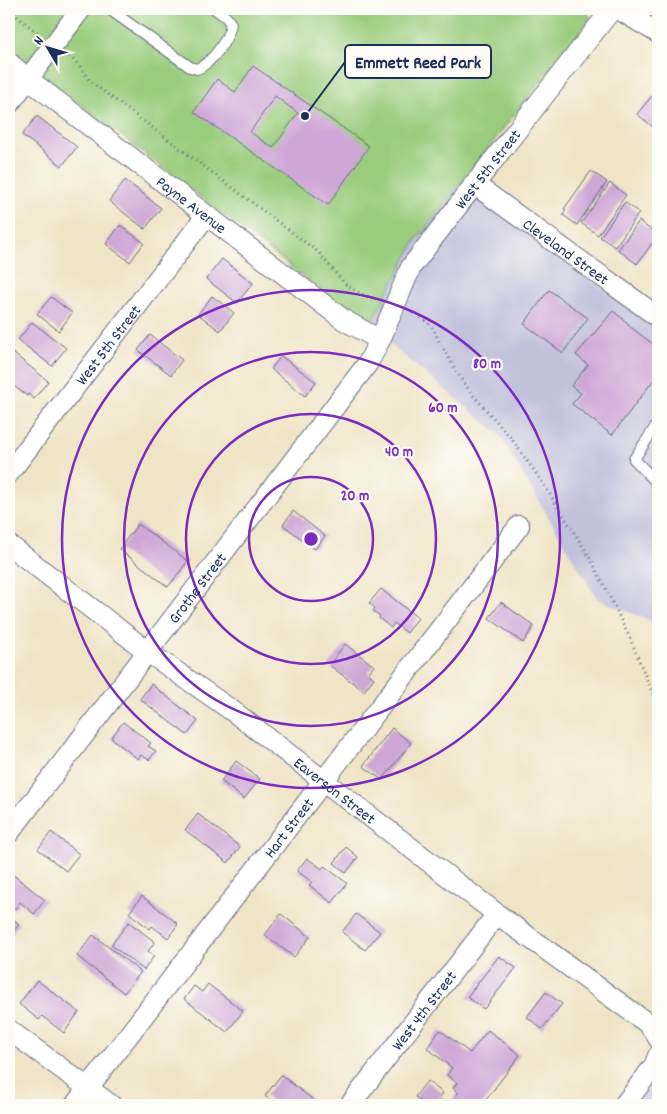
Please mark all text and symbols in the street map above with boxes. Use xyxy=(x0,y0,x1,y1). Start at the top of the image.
north arrow xyxy=(22,22,72,72)
text: N xyxy=(29,32,49,50)
callout: Emmett Reed Park xyxy=(345,45,491,78)
text: Emmett Reed Park xyxy=(355,52,482,77)
street label: West 5th Street xyxy=(450,125,528,215)
street label: Payne Avenue xyxy=(150,172,230,240)
street label: Cleveland Street xyxy=(517,214,613,292)
street label: West 5th Street xyxy=(71,301,148,391)
text: 80 m xyxy=(473,354,501,376)
text: 60 m xyxy=(428,398,458,420)
text: 40 m xyxy=(385,442,413,464)
text: 20 m xyxy=(341,486,369,508)
centre of rings xyxy=(302,530,320,548)
street label: Grothe Street xyxy=(164,549,233,629)
street label: Eaverson Street xyxy=(288,753,380,831)
street label: Hart Street xyxy=(259,794,320,864)
street label: West 4th Street xyxy=(387,967,463,1056)

